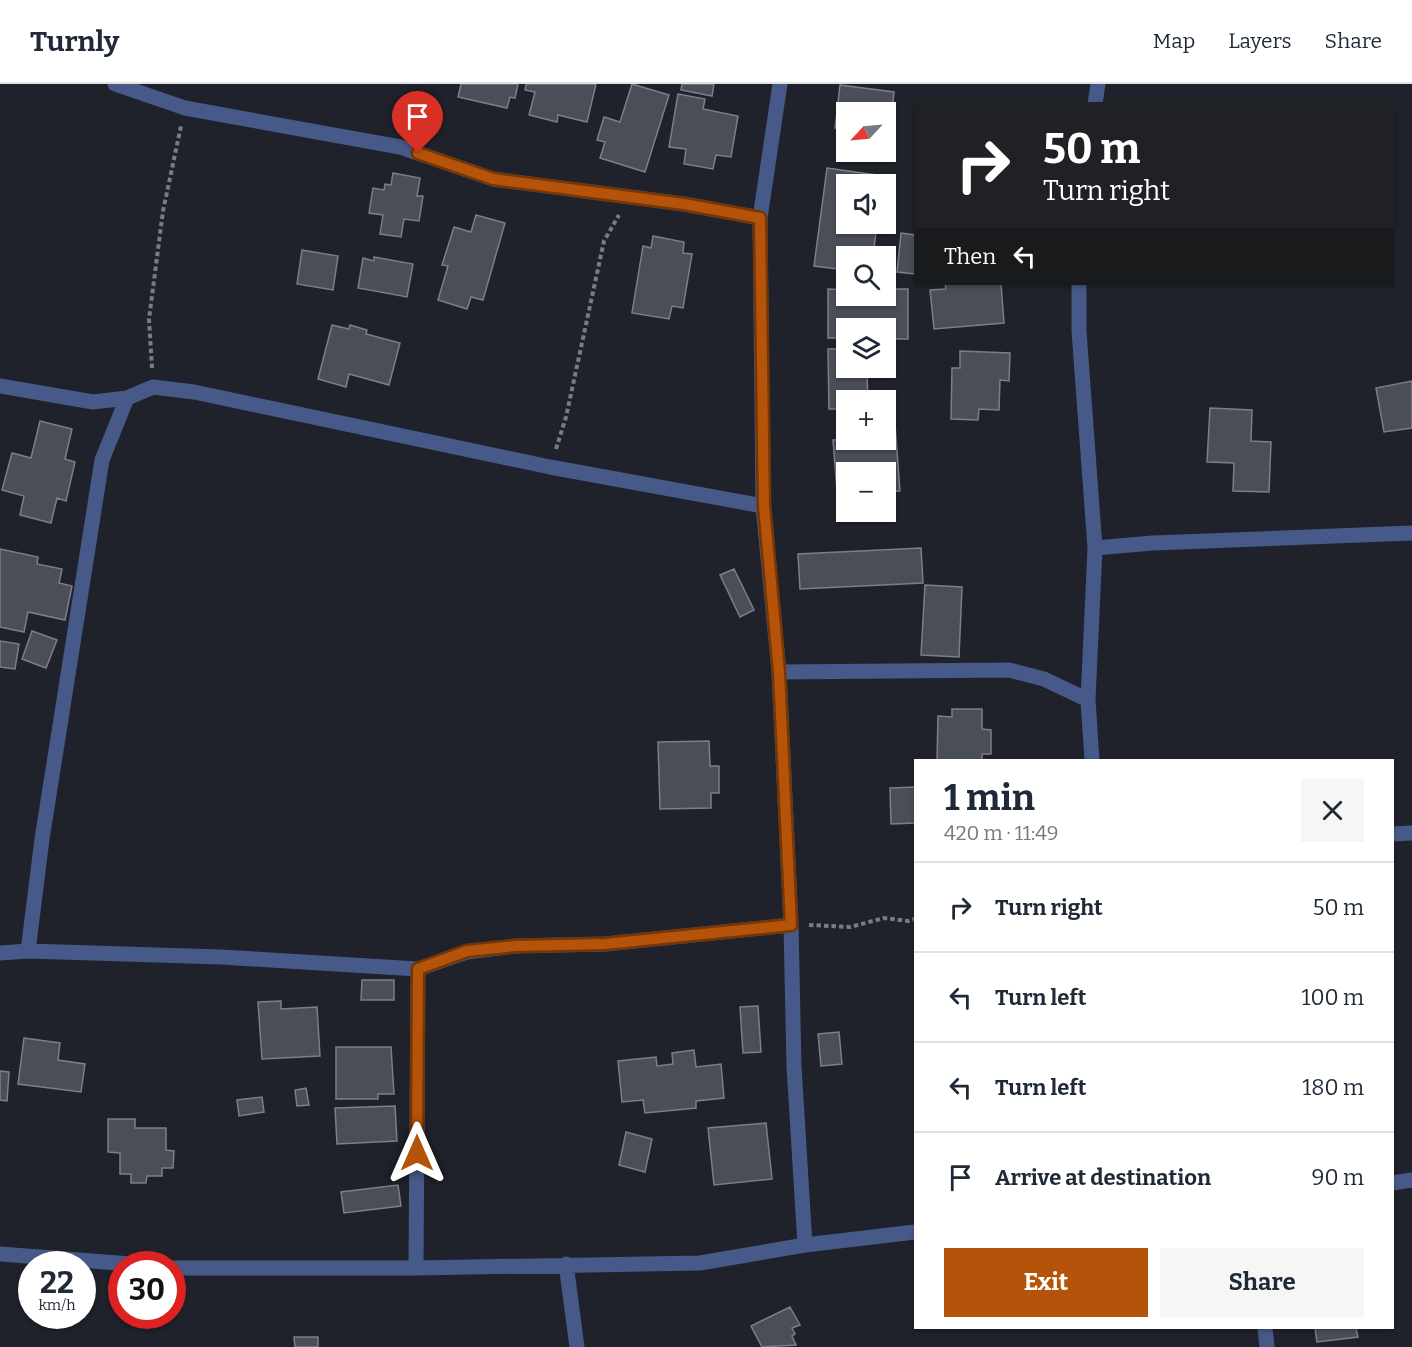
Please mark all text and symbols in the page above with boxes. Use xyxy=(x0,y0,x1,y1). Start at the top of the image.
text: Turnly xyxy=(30,25,119,58)
text: Map xyxy=(1153,28,1195,54)
text: Layers xyxy=(1228,28,1292,54)
text: Share xyxy=(1325,28,1382,54)
pin xyxy=(392,91,443,153)
icon: arrive xyxy=(401,100,434,133)
north arrow xyxy=(836,102,896,162)
map controls xyxy=(836,102,896,522)
text: 50 m xyxy=(1043,124,1140,174)
icon: right xyxy=(944,126,1022,204)
button: sound xyxy=(836,174,896,234)
text: Turn right xyxy=(1043,175,1170,207)
icon: left xyxy=(1008,240,1041,273)
text: Then xyxy=(944,243,996,270)
button: search xyxy=(836,246,896,306)
button: layers xyxy=(836,318,896,378)
button: + xyxy=(836,390,896,450)
button: − xyxy=(836,462,896,522)
text: 1 min xyxy=(944,776,1035,820)
button: close xyxy=(1301,779,1364,842)
text: 420 m · 11:49 xyxy=(944,821,1059,845)
icon: right xyxy=(944,891,977,924)
text: Turn right xyxy=(995,894,1103,921)
text: 50 m xyxy=(1313,894,1364,921)
icon: left xyxy=(944,981,977,1014)
text: Turn left xyxy=(995,984,1087,1011)
text: 100 m xyxy=(1301,984,1364,1011)
icon: left xyxy=(944,1071,977,1104)
text: Turn left xyxy=(995,1074,1087,1101)
text: 180 m xyxy=(1302,1074,1364,1101)
position arrow xyxy=(385,1121,449,1185)
icon: arrive xyxy=(944,1161,977,1194)
text: Arrive at destination xyxy=(995,1164,1211,1191)
text: 90 m xyxy=(1312,1164,1364,1191)
button: Exit xyxy=(944,1248,1148,1317)
button: Share xyxy=(1160,1248,1364,1317)
speed limit sign: 30 xyxy=(108,1251,186,1329)
text: 22 xyxy=(40,1265,74,1301)
text: km/h xyxy=(38,1296,76,1314)

